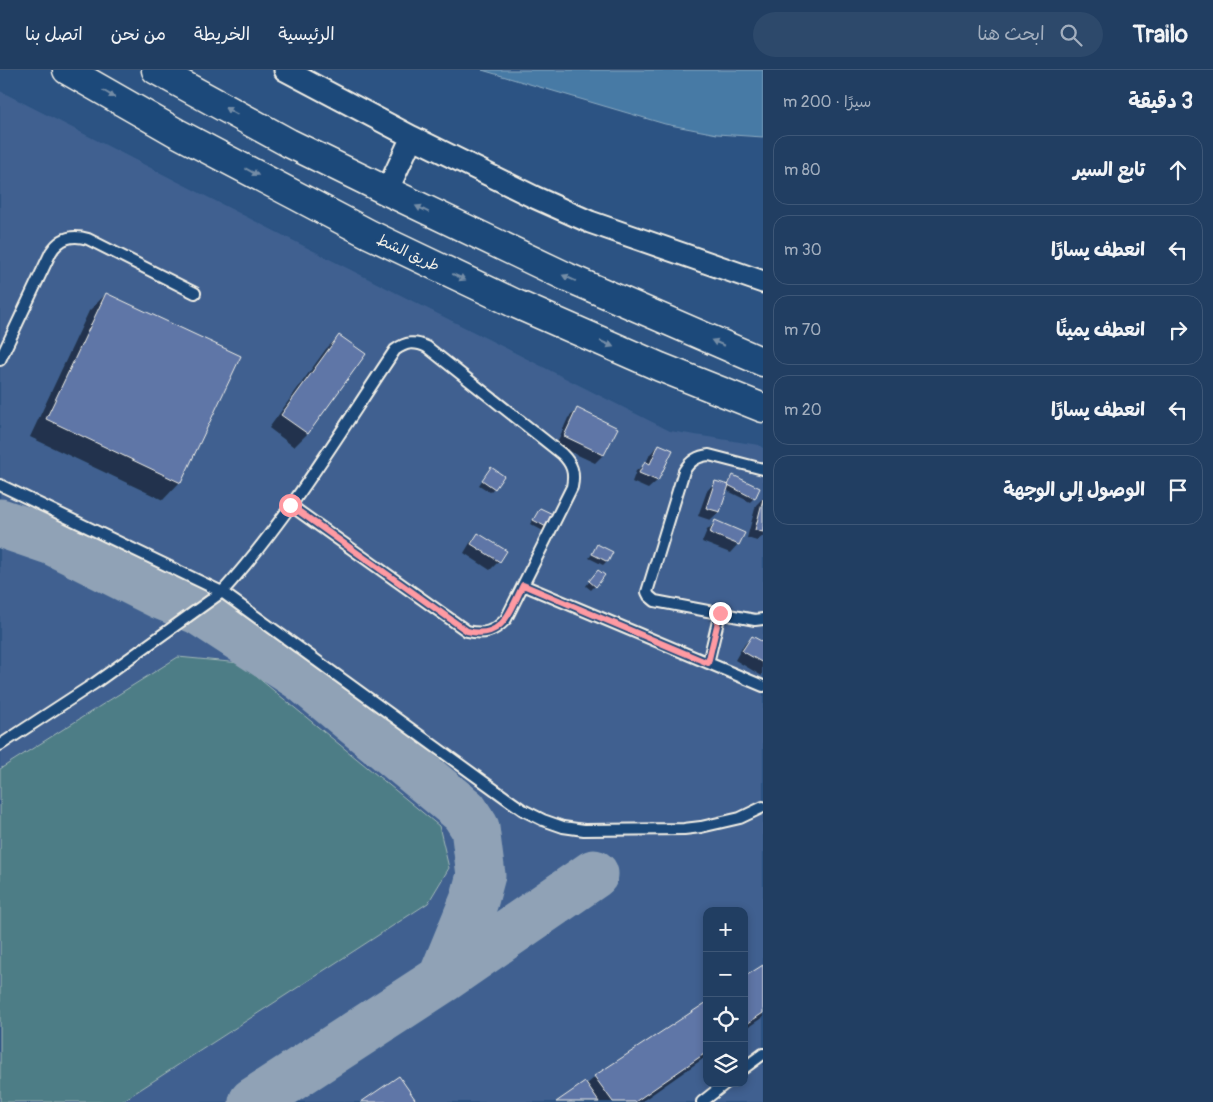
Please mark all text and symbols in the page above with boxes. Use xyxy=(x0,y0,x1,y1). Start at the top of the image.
search box xyxy=(753,12,1103,57)
text: Trailo xyxy=(1133,20,1188,49)
icon: search xyxy=(1057,21,1085,49)
text: ابحث هنا xyxy=(977,22,1045,46)
text: اتصل بنا xyxy=(25,23,83,46)
text: من نحن xyxy=(111,23,166,46)
text: الخريطة xyxy=(194,23,250,46)
text: الرئيسية xyxy=(278,23,335,46)
text: 3 دقيقة xyxy=(1128,88,1193,115)
one-way arrow xyxy=(103,90,116,99)
text: سيرًا · 200 m xyxy=(783,92,871,112)
one-way arrow xyxy=(223,107,238,115)
icon: ahead xyxy=(1164,156,1192,184)
text: تابع السير xyxy=(1073,158,1145,182)
text: 80 m xyxy=(784,160,821,180)
one-way arrow xyxy=(245,168,259,176)
one-way arrow xyxy=(415,204,430,213)
street label: طريق الشط xyxy=(373,230,443,276)
icon: left xyxy=(1164,236,1192,264)
text: انعطف يسارًا xyxy=(1051,238,1145,262)
text: 30 m xyxy=(784,240,822,260)
one-way arrow xyxy=(452,273,466,281)
one-way arrow xyxy=(562,273,576,281)
icon: right xyxy=(1164,316,1192,344)
text: انعطف يمينًا xyxy=(1056,318,1145,342)
text: 70 m xyxy=(784,320,821,340)
one-way arrow xyxy=(711,339,725,347)
one-way arrow xyxy=(600,340,614,348)
icon: left xyxy=(1164,396,1192,424)
text: انعطف يسارًا xyxy=(1051,398,1145,422)
text: 20 m xyxy=(784,400,822,420)
icon: arrive xyxy=(1164,476,1192,504)
text: الوصول إلى الوجهة xyxy=(1003,478,1145,502)
route start xyxy=(279,494,302,517)
route end xyxy=(709,602,732,625)
map controls xyxy=(703,907,748,1087)
button: + xyxy=(703,907,748,952)
button: − xyxy=(703,952,748,997)
button: locate xyxy=(703,997,748,1042)
button: layers xyxy=(703,1042,748,1087)

